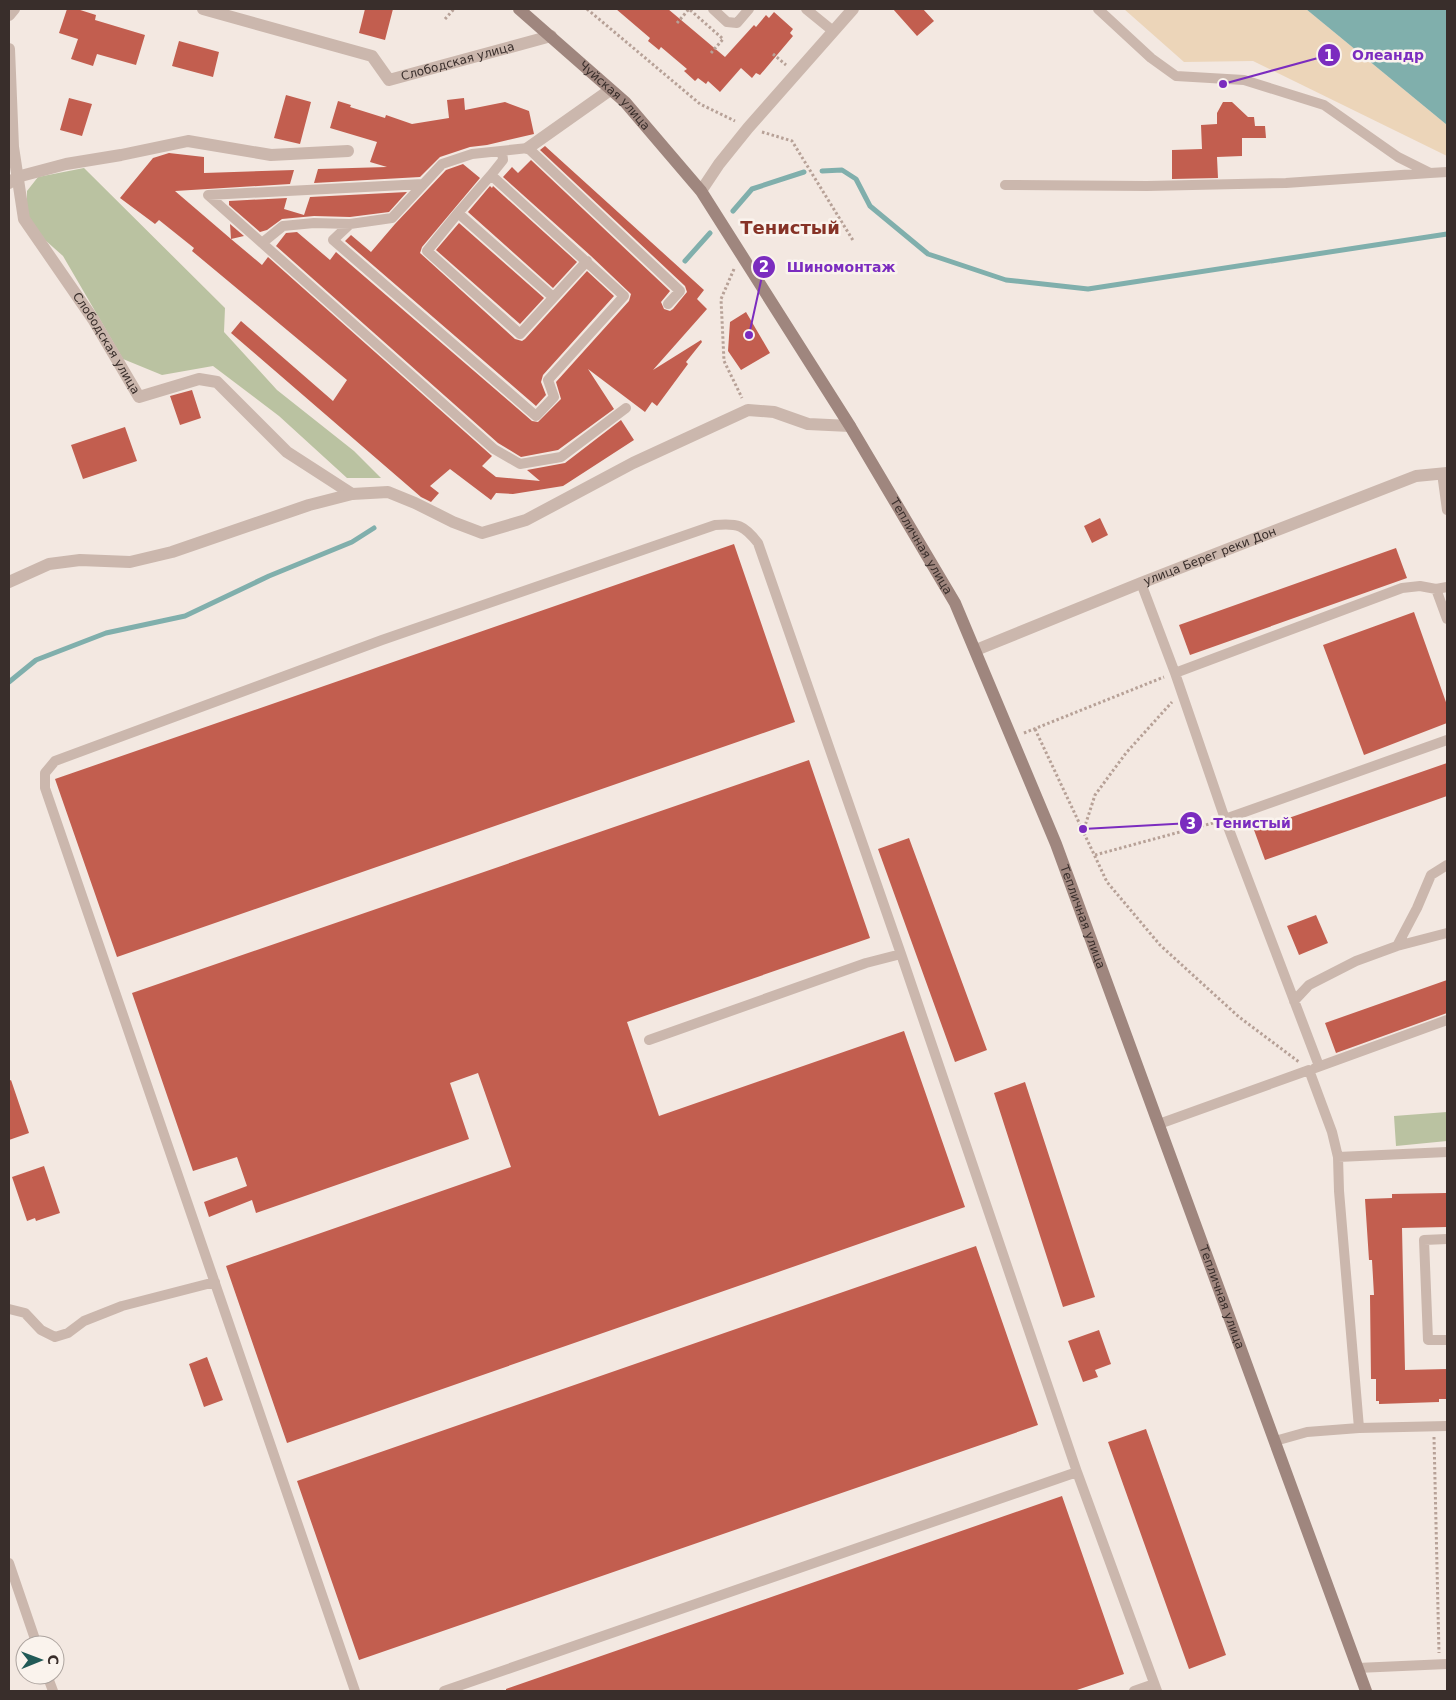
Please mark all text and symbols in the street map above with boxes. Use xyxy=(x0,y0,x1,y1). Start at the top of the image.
street label: Слободская улица xyxy=(399,39,516,83)
callout: Олеандр xyxy=(1317,41,1434,70)
text: 1 xyxy=(1324,47,1334,65)
text: Олеандр xyxy=(1352,47,1424,63)
street label: Чуйская улица xyxy=(576,58,653,133)
district label: Тенистый xyxy=(740,217,840,238)
callout: Шиномонтаж xyxy=(752,252,905,281)
text: 2 xyxy=(759,258,769,276)
text: Шиномонтаж xyxy=(787,259,895,275)
street label: Слободская улица xyxy=(70,290,143,397)
street label: Тепличная улица xyxy=(887,495,955,597)
street label: улица Берег реки Дон xyxy=(1142,524,1278,588)
callout: Тенистый xyxy=(1178,809,1301,838)
text: 3 xyxy=(1186,815,1196,833)
text: Тенистый xyxy=(1213,815,1291,831)
street label: Тепличная улица xyxy=(1057,862,1108,971)
street label: Тепличная улица xyxy=(1196,1242,1247,1351)
north arrow xyxy=(15,1635,65,1685)
text: С xyxy=(45,1654,61,1665)

